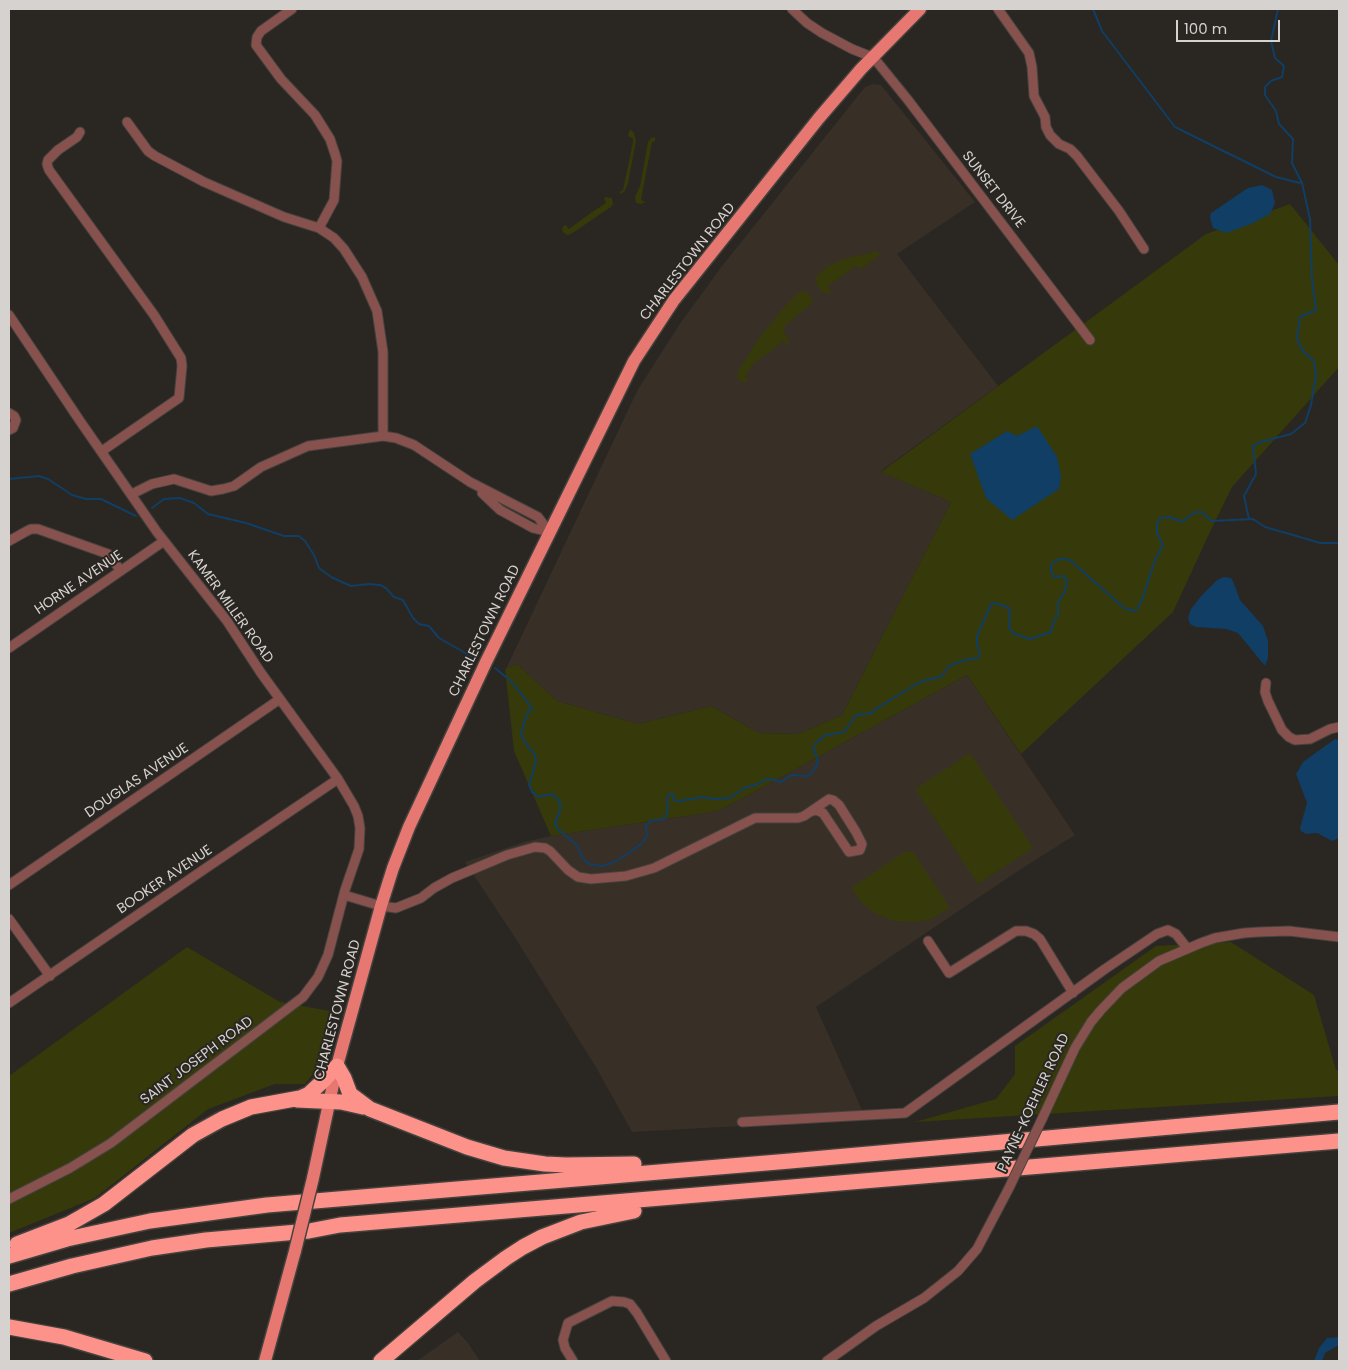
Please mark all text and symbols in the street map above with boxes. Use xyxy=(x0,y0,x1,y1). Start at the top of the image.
scale bar xyxy=(1178,10,1282,42)
text: 100 m xyxy=(1184,18,1227,39)
street label: SUNSET DRIVE xyxy=(958,148,1028,232)
street label: CHARLESTOWN ROAD xyxy=(637,200,739,324)
street label: HORNE AVENUE xyxy=(32,547,126,619)
street label: KAMER MILLER ROAD xyxy=(183,547,277,667)
street label: CHARLESTOWN ROAD xyxy=(446,562,524,700)
street label: DOUGLAS AVENUE xyxy=(82,740,192,822)
street label: BOOKER AVENUE xyxy=(114,842,216,918)
street label: CHARLESTOWN ROAD xyxy=(311,938,365,1082)
street label: SAINT JOSEPH ROAD xyxy=(137,1013,257,1109)
street label: PAYNE-KOEHLER ROAD xyxy=(994,1031,1074,1175)

